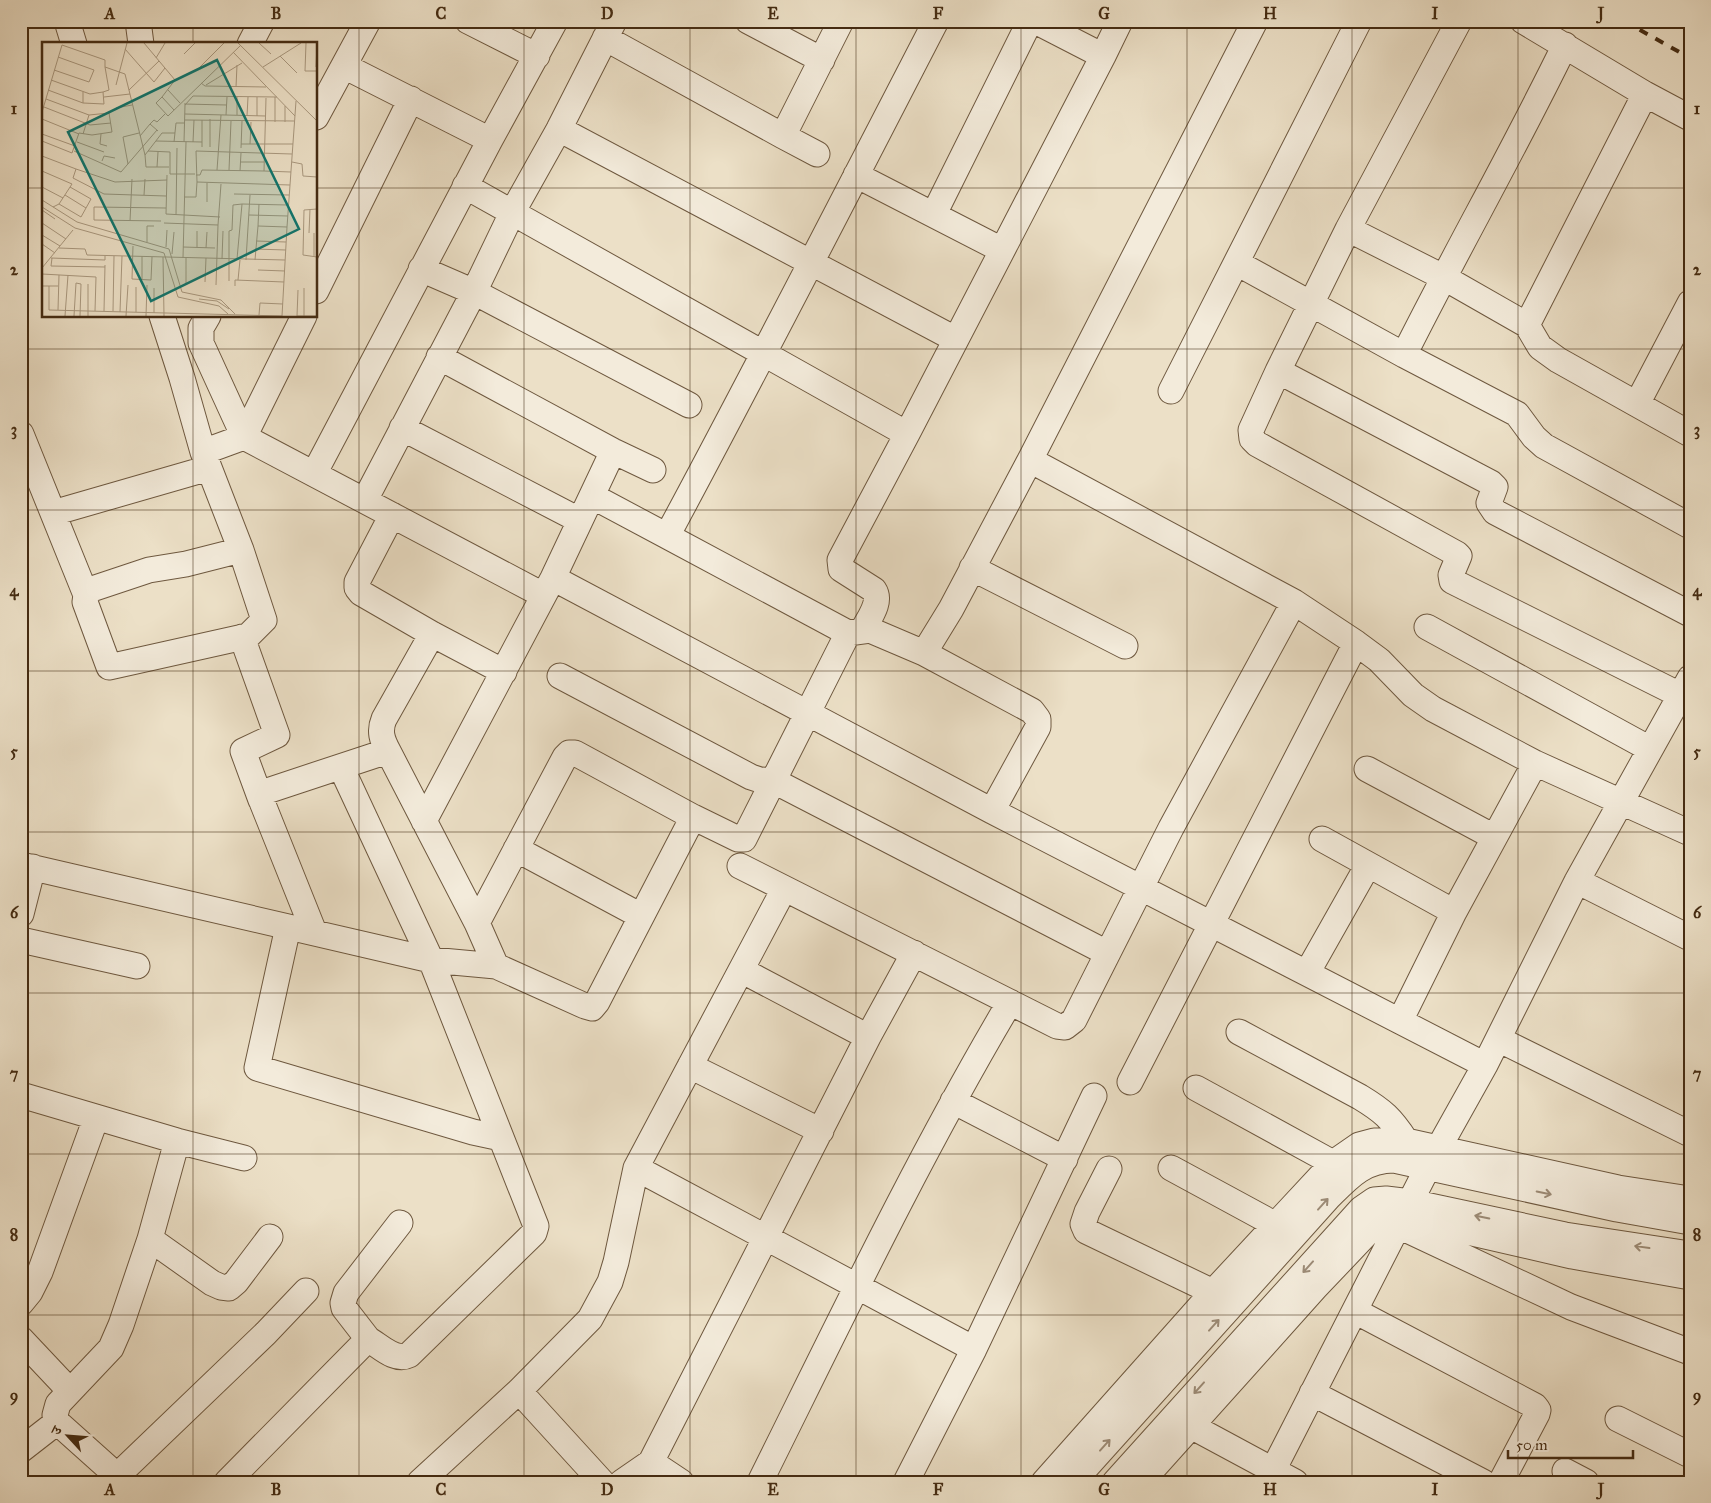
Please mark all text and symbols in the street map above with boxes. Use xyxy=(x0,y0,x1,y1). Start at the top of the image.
text: A xyxy=(104,4,116,23)
text: B xyxy=(271,4,281,23)
text: C xyxy=(436,4,447,23)
text: D xyxy=(601,4,614,23)
text: E xyxy=(767,4,779,23)
text: F xyxy=(933,4,944,23)
text: G xyxy=(1098,4,1110,23)
text: H xyxy=(1263,4,1277,23)
text: I xyxy=(1432,4,1439,23)
text: J xyxy=(1596,4,1605,24)
inset map xyxy=(42,42,318,318)
text: 1 xyxy=(11,99,18,118)
text: 1 xyxy=(1694,99,1701,118)
text: 2 xyxy=(10,260,19,279)
text: 2 xyxy=(1693,260,1702,279)
text: 3 xyxy=(11,420,17,440)
text: 3 xyxy=(1694,420,1700,440)
text: 4 xyxy=(10,581,20,601)
text: 4 xyxy=(1693,581,1703,601)
text: 5 xyxy=(10,742,18,761)
text: 5 xyxy=(1693,742,1701,761)
text: 6 xyxy=(10,903,19,922)
text: 6 xyxy=(1693,903,1702,922)
text: 7 xyxy=(10,1064,19,1083)
text: 7 xyxy=(1693,1064,1702,1083)
one-way arrow xyxy=(1535,1189,1551,1199)
one-way arrow xyxy=(1317,1198,1329,1211)
one-way arrow xyxy=(1474,1212,1490,1221)
text: 8 xyxy=(10,1225,18,1244)
text: 8 xyxy=(1693,1225,1701,1244)
one-way arrow xyxy=(1634,1241,1650,1251)
one-way arrow xyxy=(1302,1261,1313,1274)
one-way arrow xyxy=(1208,1318,1220,1331)
one-way arrow xyxy=(1193,1382,1205,1395)
text: 9 xyxy=(10,1386,18,1406)
text: 9 xyxy=(1693,1386,1701,1406)
north arrow xyxy=(42,1410,92,1460)
text: उ xyxy=(47,1423,66,1438)
scale bar xyxy=(1508,1428,1634,1460)
text: 50 m xyxy=(1516,1436,1548,1454)
one-way arrow xyxy=(1099,1439,1111,1452)
text: A xyxy=(104,1480,116,1499)
text: B xyxy=(271,1480,281,1499)
text: C xyxy=(436,1480,447,1499)
text: D xyxy=(601,1480,614,1499)
text: E xyxy=(767,1480,779,1499)
text: F xyxy=(933,1480,944,1499)
text: G xyxy=(1098,1480,1110,1499)
text: H xyxy=(1263,1480,1277,1499)
text: I xyxy=(1432,1480,1439,1499)
text: J xyxy=(1596,1480,1605,1500)

